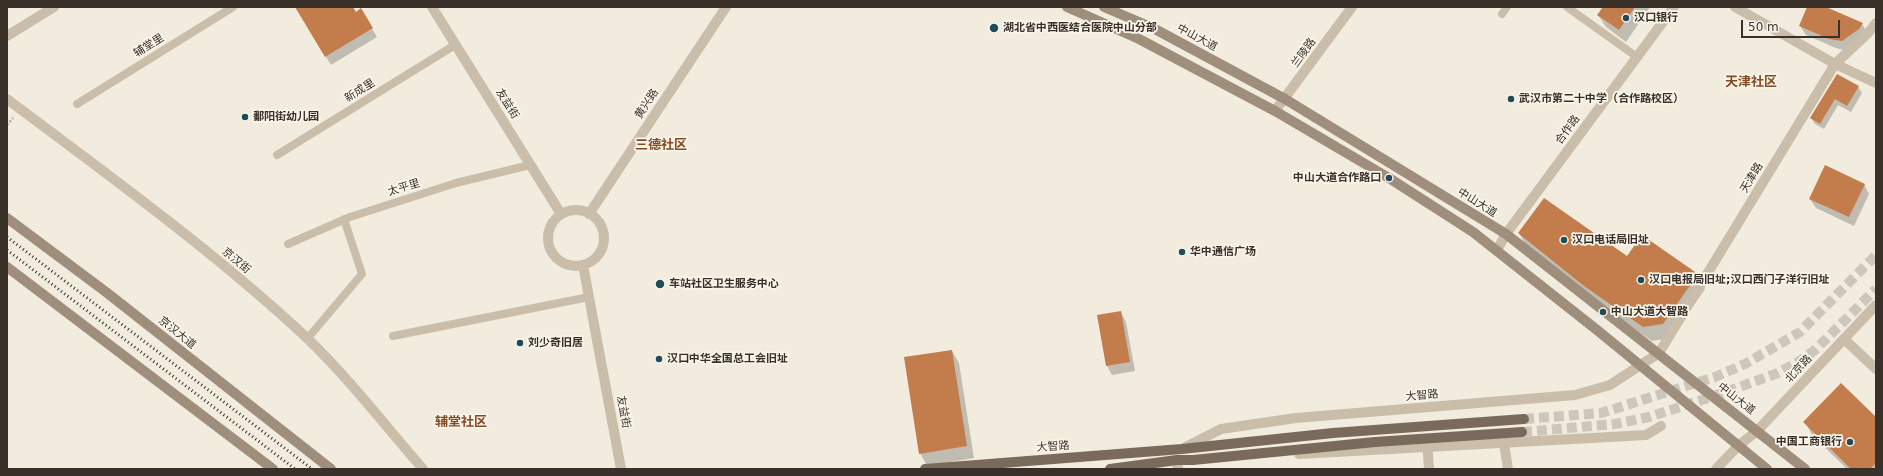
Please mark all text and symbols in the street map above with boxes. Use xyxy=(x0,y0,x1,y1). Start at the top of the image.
place label: 汉口银行 xyxy=(1634,11,1678,25)
scale bar xyxy=(1743,12,1842,38)
marker: 汉口银行 xyxy=(1621,13,1631,23)
text: 50 m xyxy=(1748,20,1779,34)
place label: 湖北省中西医结合医院中山分部 xyxy=(1003,21,1157,35)
marker: 湖北省中西医结合医院中山分部 xyxy=(988,22,1000,34)
street label: 中山大道 xyxy=(1174,22,1220,54)
street label: 辅堂里 xyxy=(132,32,166,60)
street label: 兰陵路 xyxy=(1289,36,1319,70)
district label: 天津社区 xyxy=(1725,75,1777,91)
street label: 新成里 xyxy=(343,77,377,105)
street label: 友益街 xyxy=(493,87,521,121)
street label: 黄兴路 xyxy=(632,87,662,121)
place label: 武汉市第二十中学（合作路校区） xyxy=(1519,92,1684,106)
marker: 武汉市第二十中学（合作路校区） xyxy=(1506,94,1516,104)
place label: 鄱阳街幼儿园 xyxy=(253,110,319,124)
marker: 鄱阳街幼儿园 xyxy=(240,112,250,122)
street label: 合作路 xyxy=(1553,113,1583,147)
district label: 三德社区 xyxy=(635,138,687,154)
street label: 天津路 xyxy=(1738,160,1766,196)
place label: 中山大道合作路口 xyxy=(1293,171,1381,185)
marker: 中山大道合作路口 xyxy=(1384,173,1394,183)
street label: 太平里 xyxy=(386,177,422,199)
street label: 中山大道 xyxy=(1455,186,1499,220)
place label: 汉口电话局旧址 xyxy=(1572,233,1649,247)
marker: 汉口电话局旧址 xyxy=(1559,235,1569,245)
street label: 京汉街 xyxy=(219,245,253,277)
place label: 华中通信广场 xyxy=(1190,245,1256,259)
marker: 华中通信广场 xyxy=(1177,247,1187,257)
place label: 汉口电报局旧址;汉口西门子洋行旧址 xyxy=(1649,273,1829,287)
marker: 汉口电报局旧址;汉口西门子洋行旧址 xyxy=(1636,275,1646,285)
place label: 车站社区卫生服务中心 xyxy=(669,277,779,291)
marker: 车站社区卫生服务中心 xyxy=(654,278,666,290)
place label: 中山大道大智路 xyxy=(1611,305,1688,319)
marker: 中山大道大智路 xyxy=(1598,307,1608,317)
street label: 京汉大道 xyxy=(156,314,198,352)
place label: 刘少奇旧居 xyxy=(528,336,583,350)
marker: 刘少奇旧居 xyxy=(515,338,525,348)
place label: 汉口中华全国总工会旧址 xyxy=(667,352,788,366)
street label: 北京路 xyxy=(1783,352,1815,386)
marker: 汉口中华全国总工会旧址 xyxy=(654,354,664,364)
street label: 中山大道 xyxy=(1715,380,1757,418)
street label: 大智路 xyxy=(1405,388,1439,404)
street label: 友益街 xyxy=(614,395,632,429)
district label: 辅堂社区 xyxy=(435,415,487,431)
place label: 中国工商银行 xyxy=(1776,435,1842,449)
marker: 中国工商银行 xyxy=(1845,437,1855,447)
street label: 大智路 xyxy=(1036,439,1070,455)

